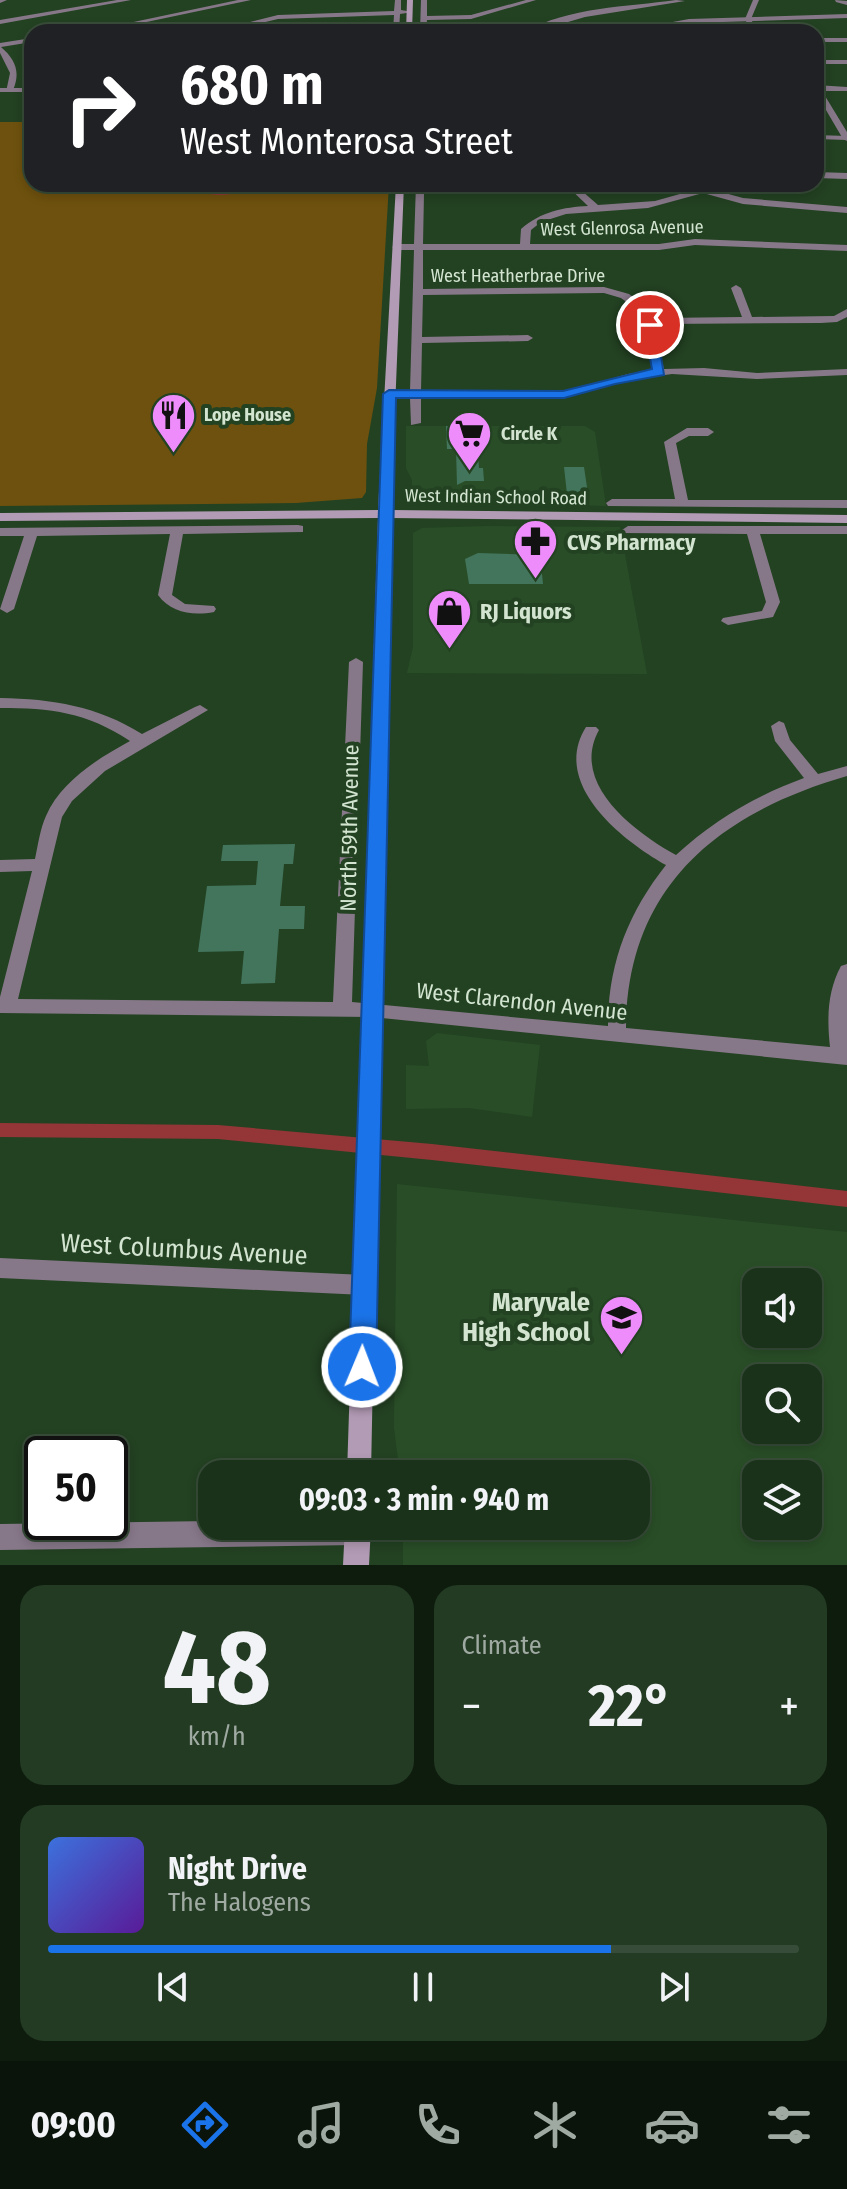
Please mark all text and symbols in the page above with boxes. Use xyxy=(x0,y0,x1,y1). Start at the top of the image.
text: 680 m xyxy=(180,52,324,119)
icon: right xyxy=(48,56,152,160)
text: West Monterosa Street xyxy=(180,120,513,164)
street label: West Glenrosa Avenue xyxy=(540,216,704,240)
street label: West Heatherbrae Drive xyxy=(431,265,605,287)
pin xyxy=(616,291,684,359)
icon: arrive xyxy=(628,303,672,347)
restaurant icon: Lope House xyxy=(149,391,197,454)
place label: Lope House xyxy=(204,404,291,426)
supermarket icon: Circle K xyxy=(446,410,494,473)
place label: Circle K xyxy=(501,423,558,445)
street label: West Indian School Road xyxy=(405,484,587,510)
pharmacy icon: CVS Pharmacy xyxy=(512,518,560,581)
place label: CVS Pharmacy xyxy=(567,529,696,556)
shop icon: RJ Liquors xyxy=(425,587,473,650)
place label: RJ Liquors xyxy=(480,598,572,625)
street label: North 59th Avenue xyxy=(335,744,364,912)
street label: West Clarendon Avenue xyxy=(415,977,629,1026)
street label: West Columbus Avenue xyxy=(60,1228,308,1271)
map controls xyxy=(742,1268,822,1540)
button: sound xyxy=(742,1268,822,1348)
place label: Maryvale High School xyxy=(462,1287,591,1348)
school or university icon: Maryvale High School xyxy=(597,1293,645,1356)
position arrow xyxy=(320,1325,404,1409)
button: search xyxy=(742,1364,822,1444)
speed limit sign: 50 xyxy=(24,1436,128,1540)
button: layers xyxy=(742,1460,822,1540)
text: 09:03 · 3 min · 940 m xyxy=(299,1482,549,1518)
text: 48 xyxy=(163,1606,271,1731)
text: Climate xyxy=(462,1630,542,1661)
text: 22° xyxy=(588,1670,672,1742)
text: − xyxy=(462,1680,481,1733)
text: + xyxy=(779,1680,799,1733)
text: km/h xyxy=(188,1721,246,1752)
text: Night Drive xyxy=(168,1851,307,1887)
text: The Halogens xyxy=(168,1887,311,1918)
icon: previous xyxy=(151,1965,195,2009)
icon: pause xyxy=(401,1965,445,2009)
icon: next xyxy=(652,1965,696,2009)
icon: directions xyxy=(177,2097,233,2153)
icon: music xyxy=(293,2097,349,2153)
icon: phone xyxy=(410,2097,466,2153)
icon: climate xyxy=(527,2097,583,2153)
icon: car xyxy=(644,2097,700,2153)
icon: filters xyxy=(761,2097,817,2153)
text: 09:00 xyxy=(30,2103,116,2147)

